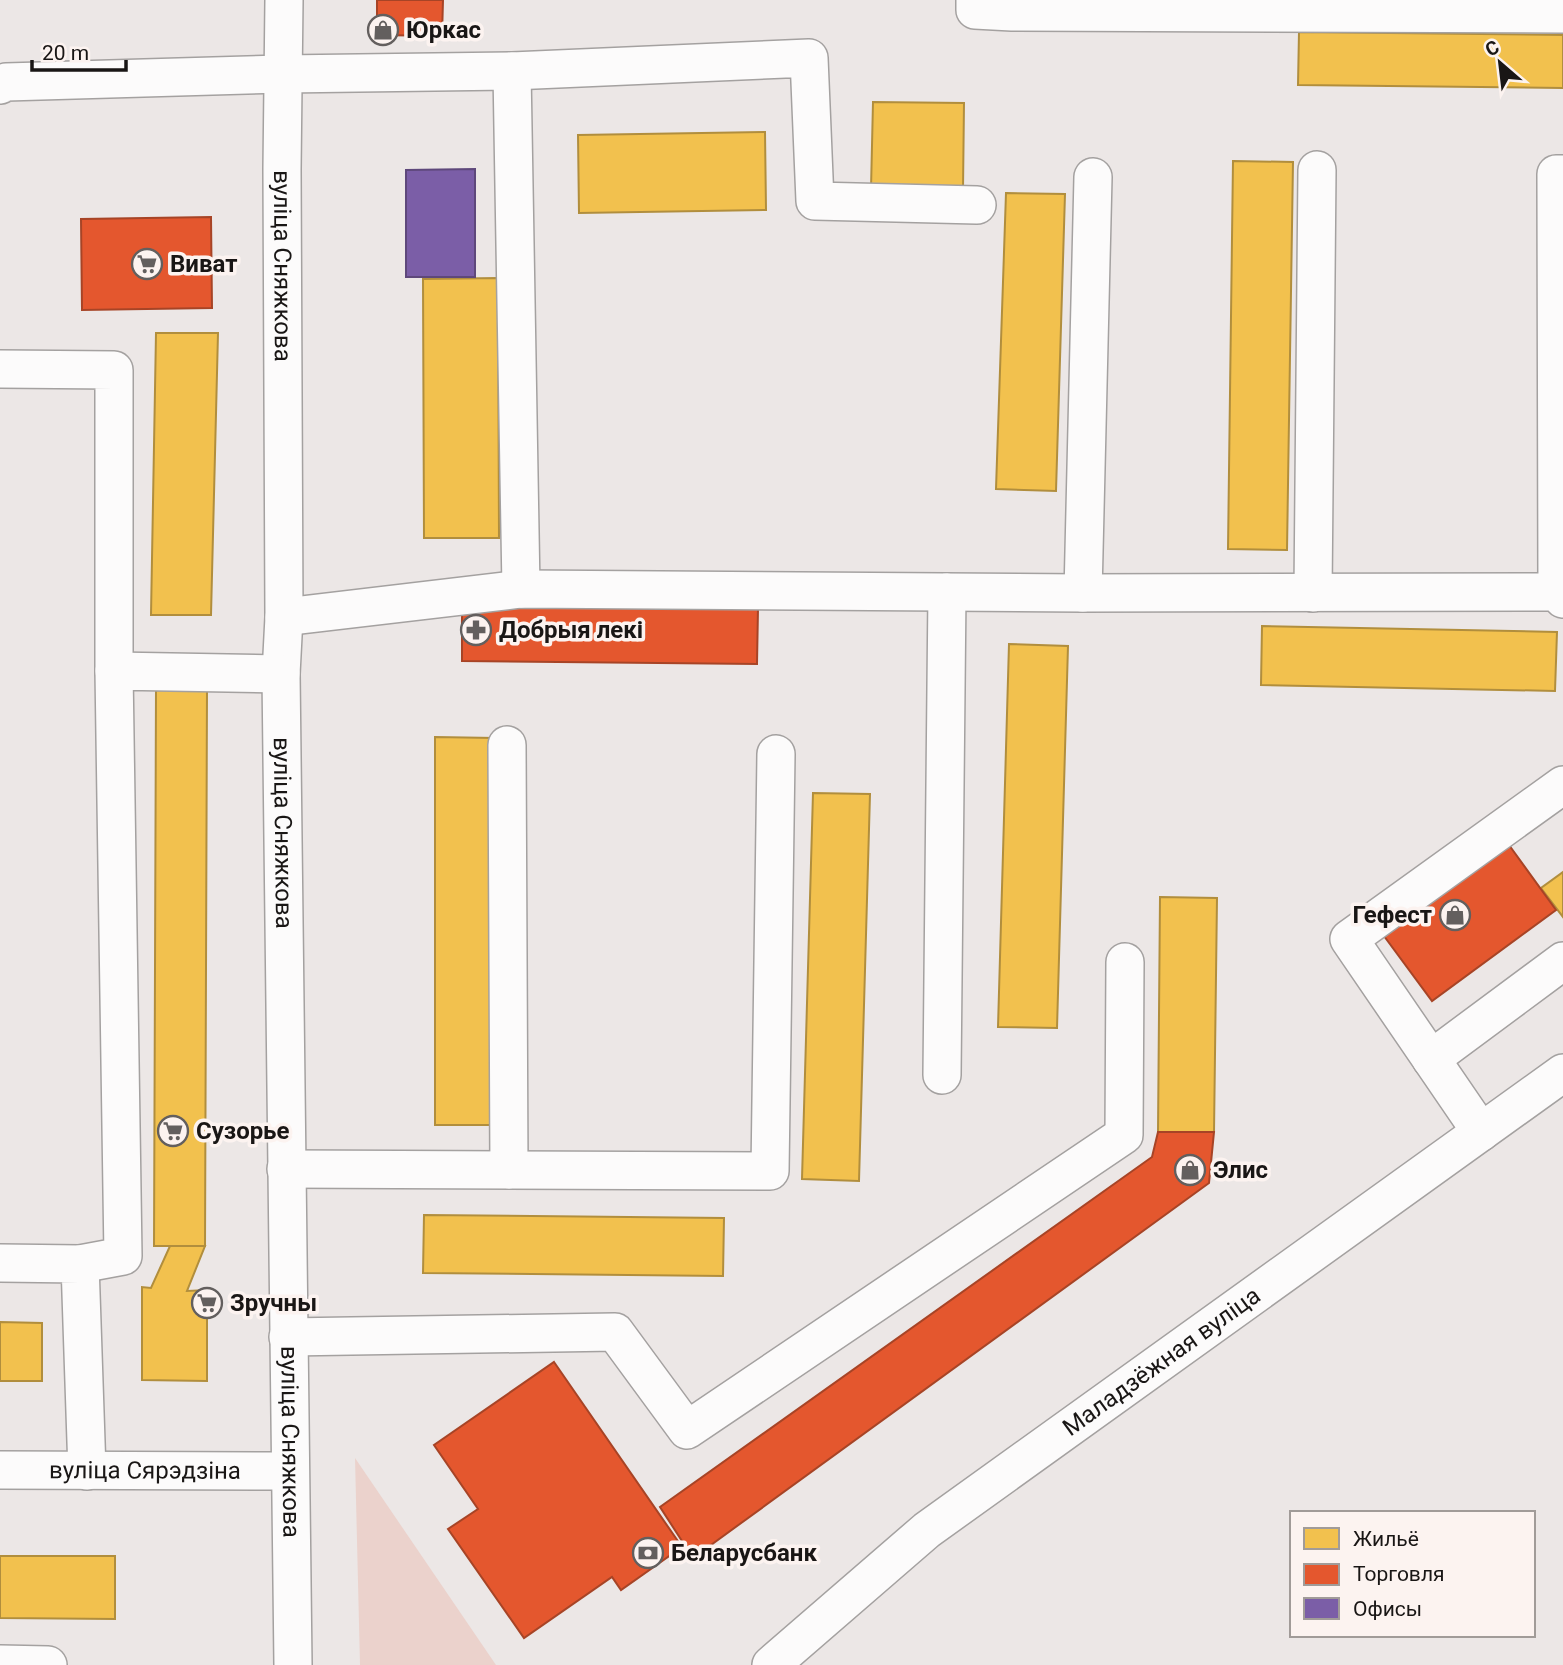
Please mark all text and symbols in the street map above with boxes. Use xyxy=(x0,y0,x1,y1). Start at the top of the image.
shop icon: Юркас xyxy=(366,13,400,47)
place label: Юркас xyxy=(406,16,481,44)
scale bar xyxy=(32,28,126,72)
north arrow xyxy=(1465,28,1535,98)
text: С xyxy=(1481,35,1503,62)
text: 20 m xyxy=(42,41,89,65)
street label: вуліца Сняжкова xyxy=(268,170,297,362)
supermarket icon: Виват xyxy=(130,247,164,281)
place label: Виват xyxy=(170,250,237,278)
pharmacy icon: Добрыя лекі xyxy=(459,613,493,647)
place label: Добрыя лекі xyxy=(499,616,643,644)
street label: вуліца Сняжкова xyxy=(268,737,298,929)
shop icon: Гефест xyxy=(1438,898,1472,932)
place label: Гефест xyxy=(1352,901,1432,929)
supermarket icon: Сузорье xyxy=(156,1114,190,1148)
place label: Сузорье xyxy=(196,1117,289,1145)
shop icon: Элис xyxy=(1173,1153,1207,1187)
place label: Элис xyxy=(1213,1156,1268,1184)
street label: Маладзёжная вуліца xyxy=(1057,1281,1266,1442)
supermarket icon: Зручны xyxy=(190,1286,224,1320)
place label: Зручны xyxy=(230,1289,317,1317)
street label: вуліца Сняжкова xyxy=(275,1346,305,1538)
street label: вуліца Сярэдзіна xyxy=(49,1456,241,1485)
legend xyxy=(1290,1511,1535,1637)
text: Жильё xyxy=(1353,1527,1419,1551)
bank icon: Беларусбанк xyxy=(631,1536,665,1570)
place label: Беларусбанк xyxy=(671,1539,817,1567)
text: Торговля xyxy=(1353,1562,1445,1586)
text: Офисы xyxy=(1353,1597,1422,1621)

